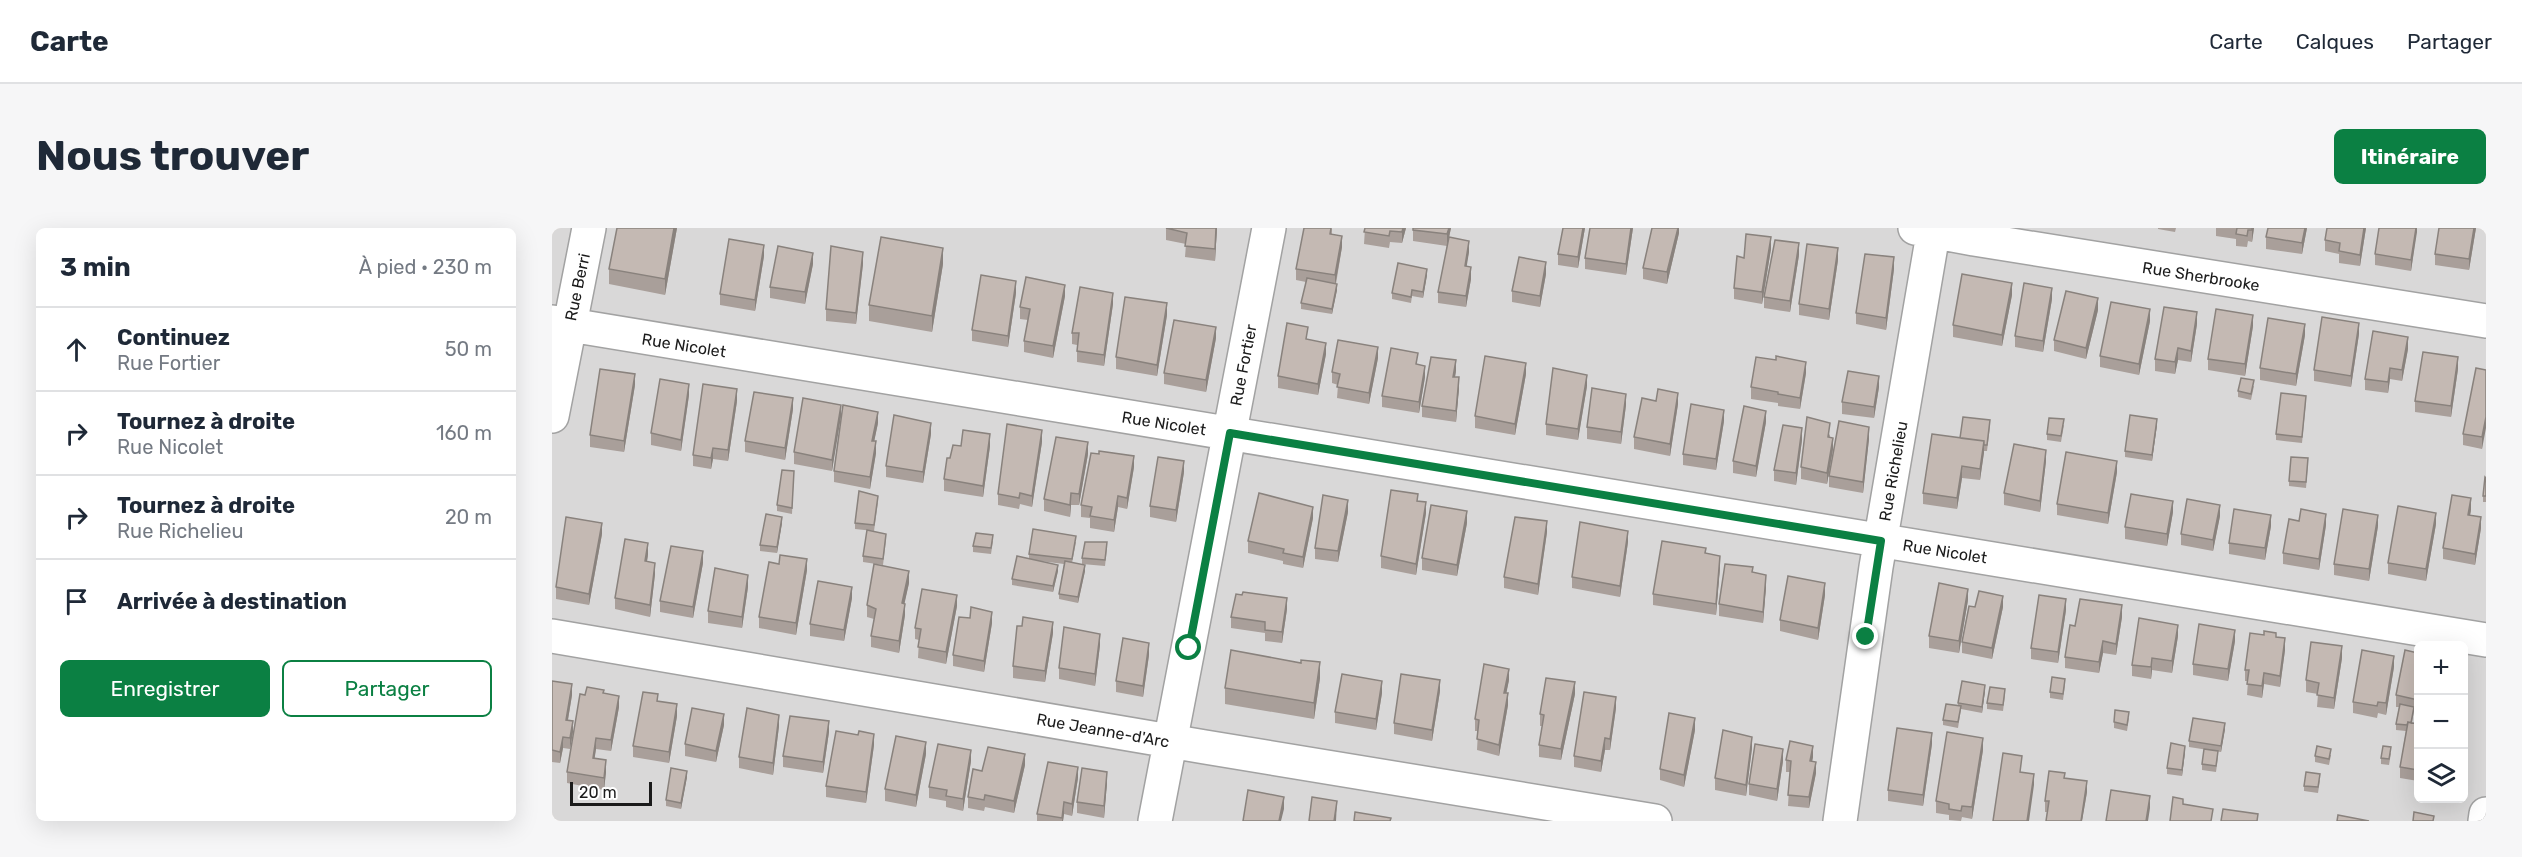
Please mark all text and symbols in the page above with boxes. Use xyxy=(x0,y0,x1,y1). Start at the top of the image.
text: Carte xyxy=(30,25,109,58)
text: Carte xyxy=(2209,29,2263,54)
text: Calques xyxy=(2296,29,2374,54)
text: Partager xyxy=(2407,29,2492,54)
button: Itinéraire xyxy=(2334,129,2486,184)
text: Nous trouver xyxy=(36,131,309,181)
text: 3 min xyxy=(60,252,131,283)
street label: Rue Berri xyxy=(561,252,594,323)
text: À pied · 230 m xyxy=(359,255,492,279)
street label: Rue Sherbrooke xyxy=(2141,258,2261,295)
street label: Rue Fortier xyxy=(1226,323,1261,407)
text: Continuez xyxy=(117,324,230,351)
street label: Rue Nicolet xyxy=(640,329,727,362)
icon: ahead xyxy=(60,333,93,366)
text: 50 m xyxy=(445,337,492,361)
text: Rue Fortier xyxy=(117,351,220,375)
street label: Rue Nicolet xyxy=(1120,407,1207,440)
text: Tournez à droite xyxy=(117,408,295,435)
icon: right xyxy=(60,417,93,450)
street label: Rue Richelieu xyxy=(1875,420,1912,523)
text: 160 m xyxy=(436,421,492,445)
text: Rue Nicolet xyxy=(117,435,223,459)
text: Tournez à droite xyxy=(117,492,295,519)
icon: right xyxy=(60,501,93,534)
text: 20 m xyxy=(445,505,492,529)
text: Rue Richelieu xyxy=(117,519,244,543)
street label: Rue Nicolet xyxy=(1901,535,1988,568)
icon: arrive xyxy=(60,585,93,618)
text: Arrivée à destination xyxy=(117,588,347,615)
route end xyxy=(1852,623,1878,649)
route start xyxy=(1175,634,1201,660)
map controls xyxy=(2414,641,2468,803)
button: + xyxy=(2414,641,2468,695)
button: Enregistrer xyxy=(60,660,270,717)
button: Partager xyxy=(282,660,492,717)
button: − xyxy=(2414,695,2468,749)
street label: Rue Jeanne-d'Arc xyxy=(1035,709,1171,752)
button: layers xyxy=(2414,749,2468,803)
scale bar xyxy=(570,779,652,806)
text: 20 m xyxy=(579,783,617,802)

